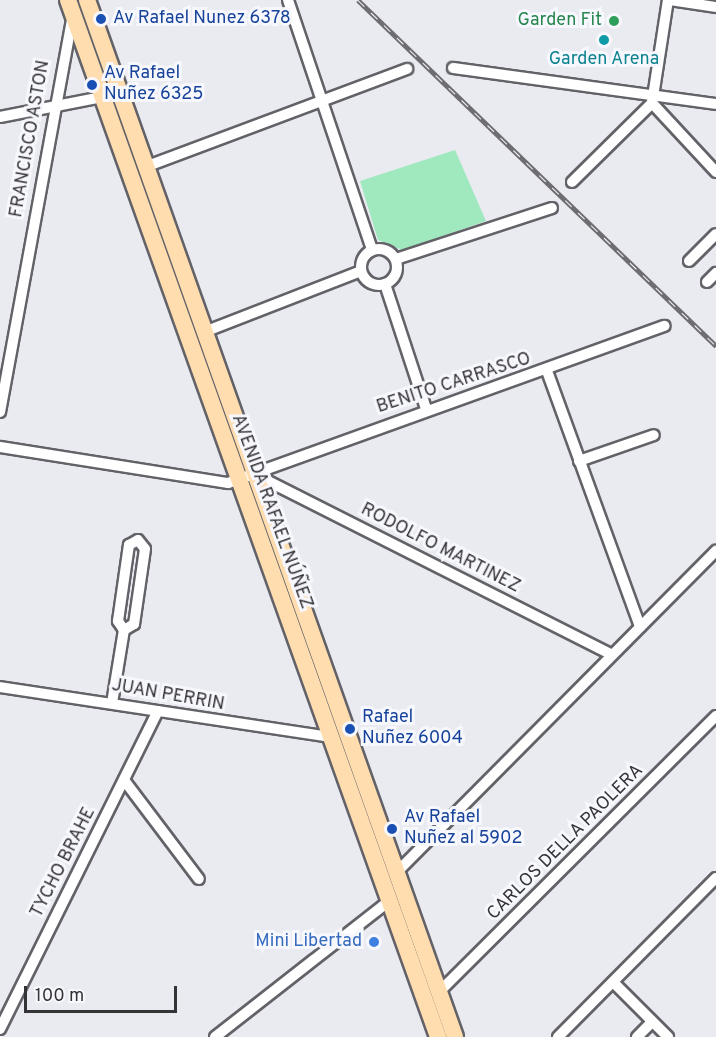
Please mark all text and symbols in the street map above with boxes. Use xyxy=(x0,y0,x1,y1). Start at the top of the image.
place label: Av Rafael Nunez 6378 xyxy=(113,8,291,30)
place label: Garden Fit xyxy=(518,10,602,32)
marker: Av Rafael Nunez 6378 xyxy=(94,12,108,26)
marker: Garden Fit xyxy=(607,14,621,28)
marker: Garden Arena xyxy=(597,33,611,47)
place label: Garden Arena xyxy=(548,49,660,71)
street label: FRANCISCO ASTON xyxy=(6,58,56,220)
place label: Av Rafael Nuñez 6325 xyxy=(104,64,203,106)
marker: Av Rafael Nuñez 6325 xyxy=(85,78,99,92)
street label: BENITO CARRASCO xyxy=(374,349,534,419)
street label: AVENIDA RAFAEL NÚÑEZ xyxy=(226,411,316,613)
street label: RODOLFO MARTINEZ xyxy=(357,499,523,599)
street label: JUAN PERRIN xyxy=(110,675,226,717)
place label: Rafael Nuñez 6004 xyxy=(362,708,463,750)
marker: Rafael Nuñez 6004 xyxy=(343,722,357,736)
street label: CARLOS DELLA PAOLERA xyxy=(483,760,649,926)
street label: TYCHO BRAHE xyxy=(27,804,101,922)
place label: Av Rafael Nuñez al 5902 xyxy=(404,808,523,850)
marker: Av Rafael Nuñez al 5902 xyxy=(385,822,399,836)
place label: Mini Libertad xyxy=(255,931,362,953)
marker: Mini Libertad xyxy=(367,935,381,949)
scale bar xyxy=(27,974,180,1012)
text: 100 m xyxy=(35,985,84,1008)

